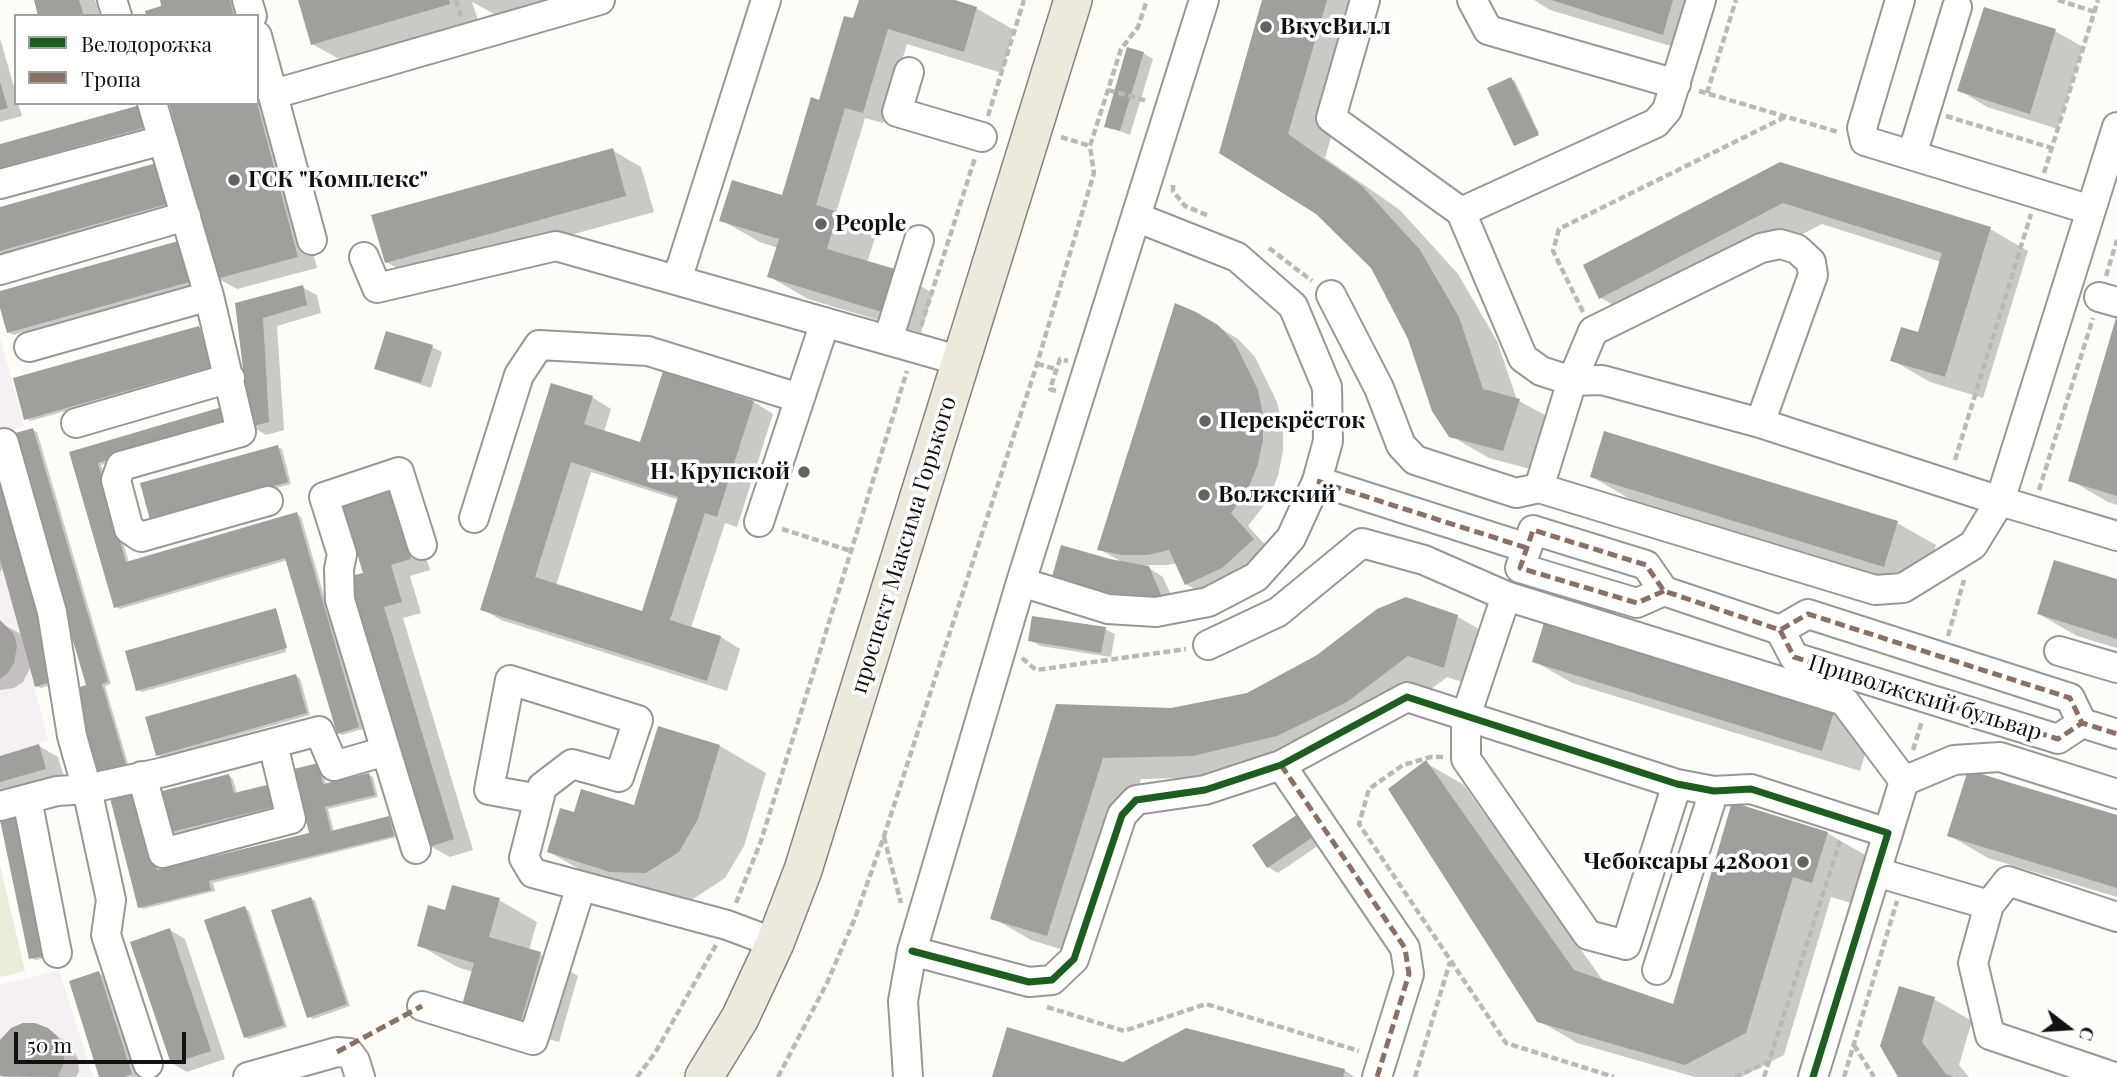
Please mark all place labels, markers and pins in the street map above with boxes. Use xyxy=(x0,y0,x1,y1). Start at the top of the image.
place label: ВкусВилл xyxy=(1280,13,1391,41)
marker: ВкусВилл xyxy=(1258,19,1274,35)
place label: ГСК "Комплекс" xyxy=(248,166,428,194)
marker: ГСК "Комплекс" xyxy=(226,172,242,188)
place label: People xyxy=(835,210,906,238)
marker: People xyxy=(813,216,829,232)
place label: Перекрёсток xyxy=(1219,407,1365,435)
marker: Перекрёсток xyxy=(1197,413,1213,429)
place label: Н. Крупской xyxy=(650,458,790,486)
marker: Н. Крупской xyxy=(796,464,812,480)
place label: Волжский xyxy=(1218,481,1336,509)
marker: Волжский xyxy=(1196,487,1212,503)
place label: Чебоксары 428001 xyxy=(1583,848,1789,876)
marker: Чебоксары 428001 xyxy=(1795,854,1811,870)

